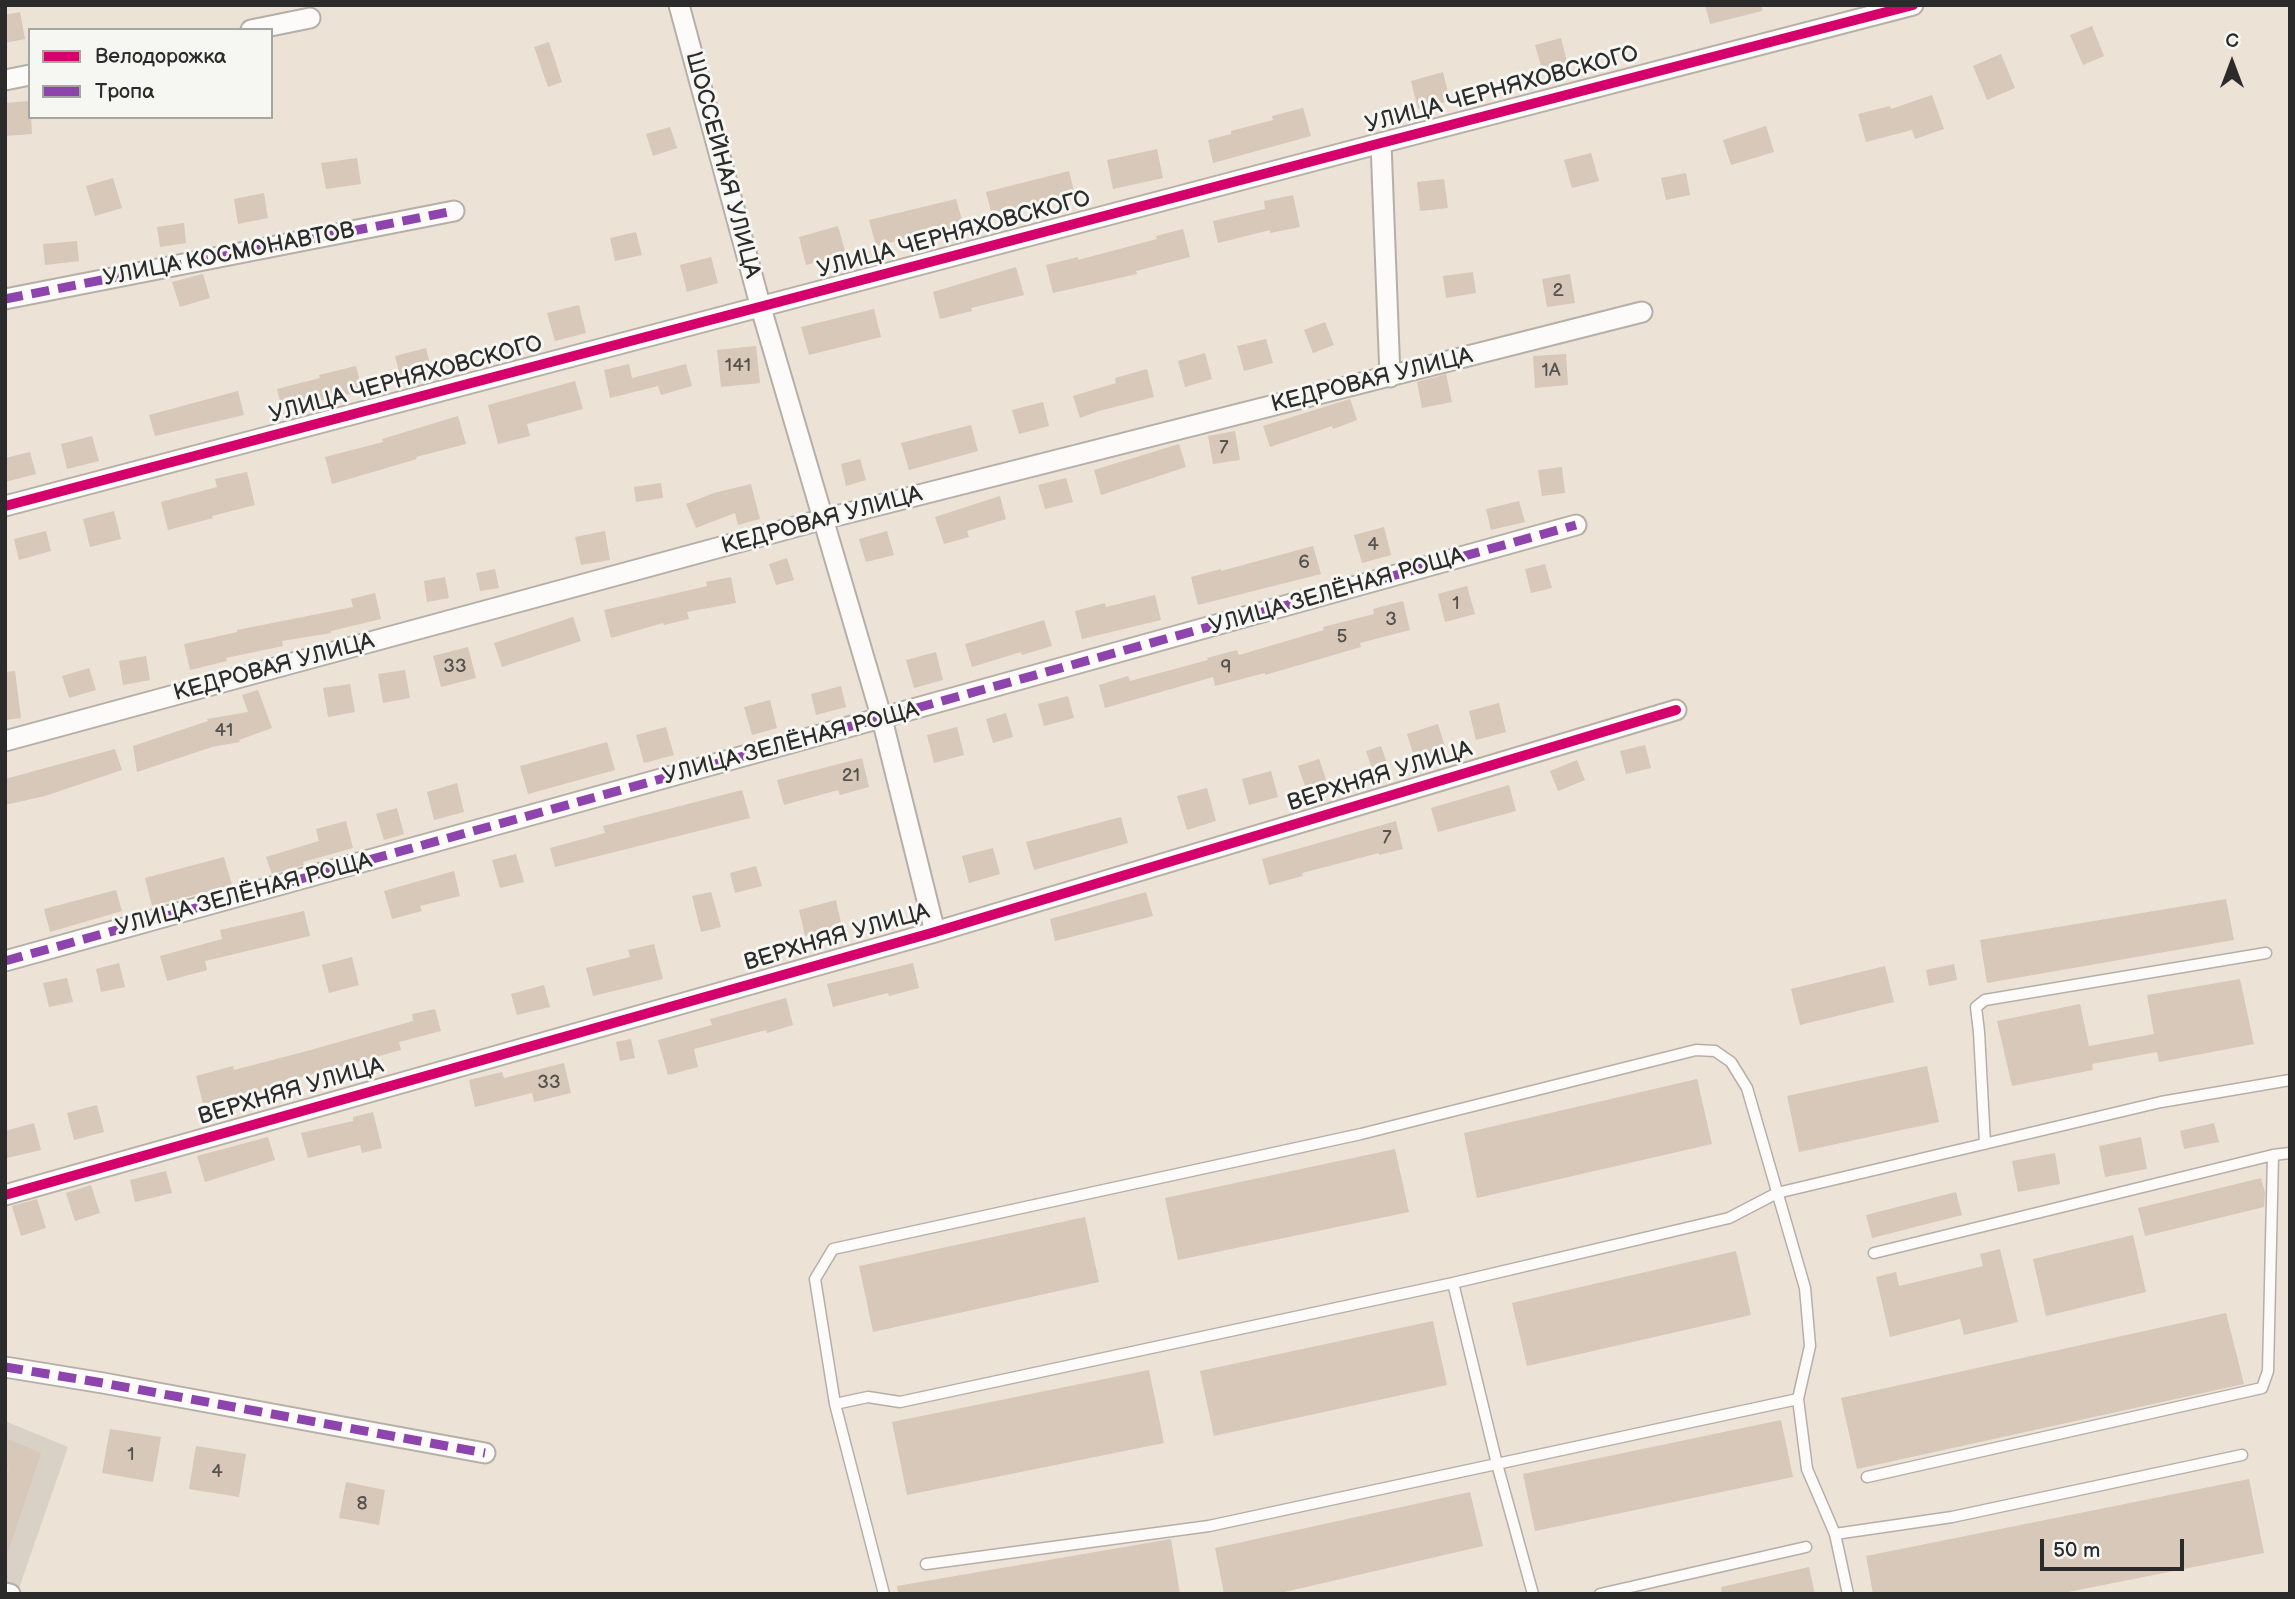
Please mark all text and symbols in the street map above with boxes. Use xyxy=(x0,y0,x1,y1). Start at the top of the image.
legend xyxy=(28,28,273,119)
north arrow xyxy=(2197,28,2267,98)
text: С xyxy=(2225,30,2239,53)
street label: УЛИЦА ЧЕРНЯХОВСКОГО xyxy=(1362,40,1642,140)
text: Велодорожка xyxy=(95,44,226,69)
street label: ШОССЕЙНАЯ УЛИЦА xyxy=(678,49,766,281)
text: Тропа xyxy=(95,79,155,104)
street label: УЛИЦА ЧЕРНЯХОВСКОГО xyxy=(814,185,1094,285)
street label: УЛИЦА КОСМОНАВТОВ xyxy=(101,217,357,293)
house number: 2 xyxy=(1552,280,1564,302)
street label: УЛИЦА ЧЕРНЯХОВСКОГО xyxy=(266,330,546,430)
street label: КЕДРОВАЯ УЛИЦА xyxy=(1269,343,1475,419)
house number: 141 xyxy=(725,355,751,377)
house number: 1А xyxy=(1542,360,1560,382)
house number: 7 xyxy=(1219,437,1229,459)
street label: КЕДРОВАЯ УЛИЦА xyxy=(719,481,925,561)
house number: 4 xyxy=(1367,534,1379,556)
street label: УЛИЦА ЗЕЛЁНАЯ РОЩА xyxy=(1206,542,1468,642)
house number: 6 xyxy=(1298,552,1310,574)
house number: 1 xyxy=(1452,593,1460,615)
house number: 3 xyxy=(1385,609,1397,631)
house number: 5 xyxy=(1337,626,1347,648)
street label: КЕДРОВАЯ УЛИЦА xyxy=(171,628,377,708)
house number: 33 xyxy=(443,656,467,678)
house number: 9 xyxy=(1221,657,1231,679)
street label: УЛИЦА ЗЕЛЁНАЯ РОЩА xyxy=(660,697,922,791)
house number: 41 xyxy=(215,720,233,742)
street label: ВЕРХНЯЯ УЛИЦА xyxy=(1284,736,1476,818)
house number: 21 xyxy=(842,765,860,787)
house number: 7 xyxy=(1382,827,1392,849)
street label: УЛИЦА ЗЕЛЁНАЯ РОЩА xyxy=(113,848,375,942)
street label: ВЕРХНЯЯ УЛИЦА xyxy=(741,898,933,978)
street label: ВЕРХНЯЯ УЛИЦА xyxy=(195,1052,387,1132)
house number: 33 xyxy=(537,1072,561,1094)
house number: 1 xyxy=(127,1444,135,1466)
house number: 4 xyxy=(211,1461,223,1483)
house number: 8 xyxy=(356,1493,368,1515)
scale bar xyxy=(2043,1526,2186,1570)
text: 50 m xyxy=(2053,1538,2100,1563)

